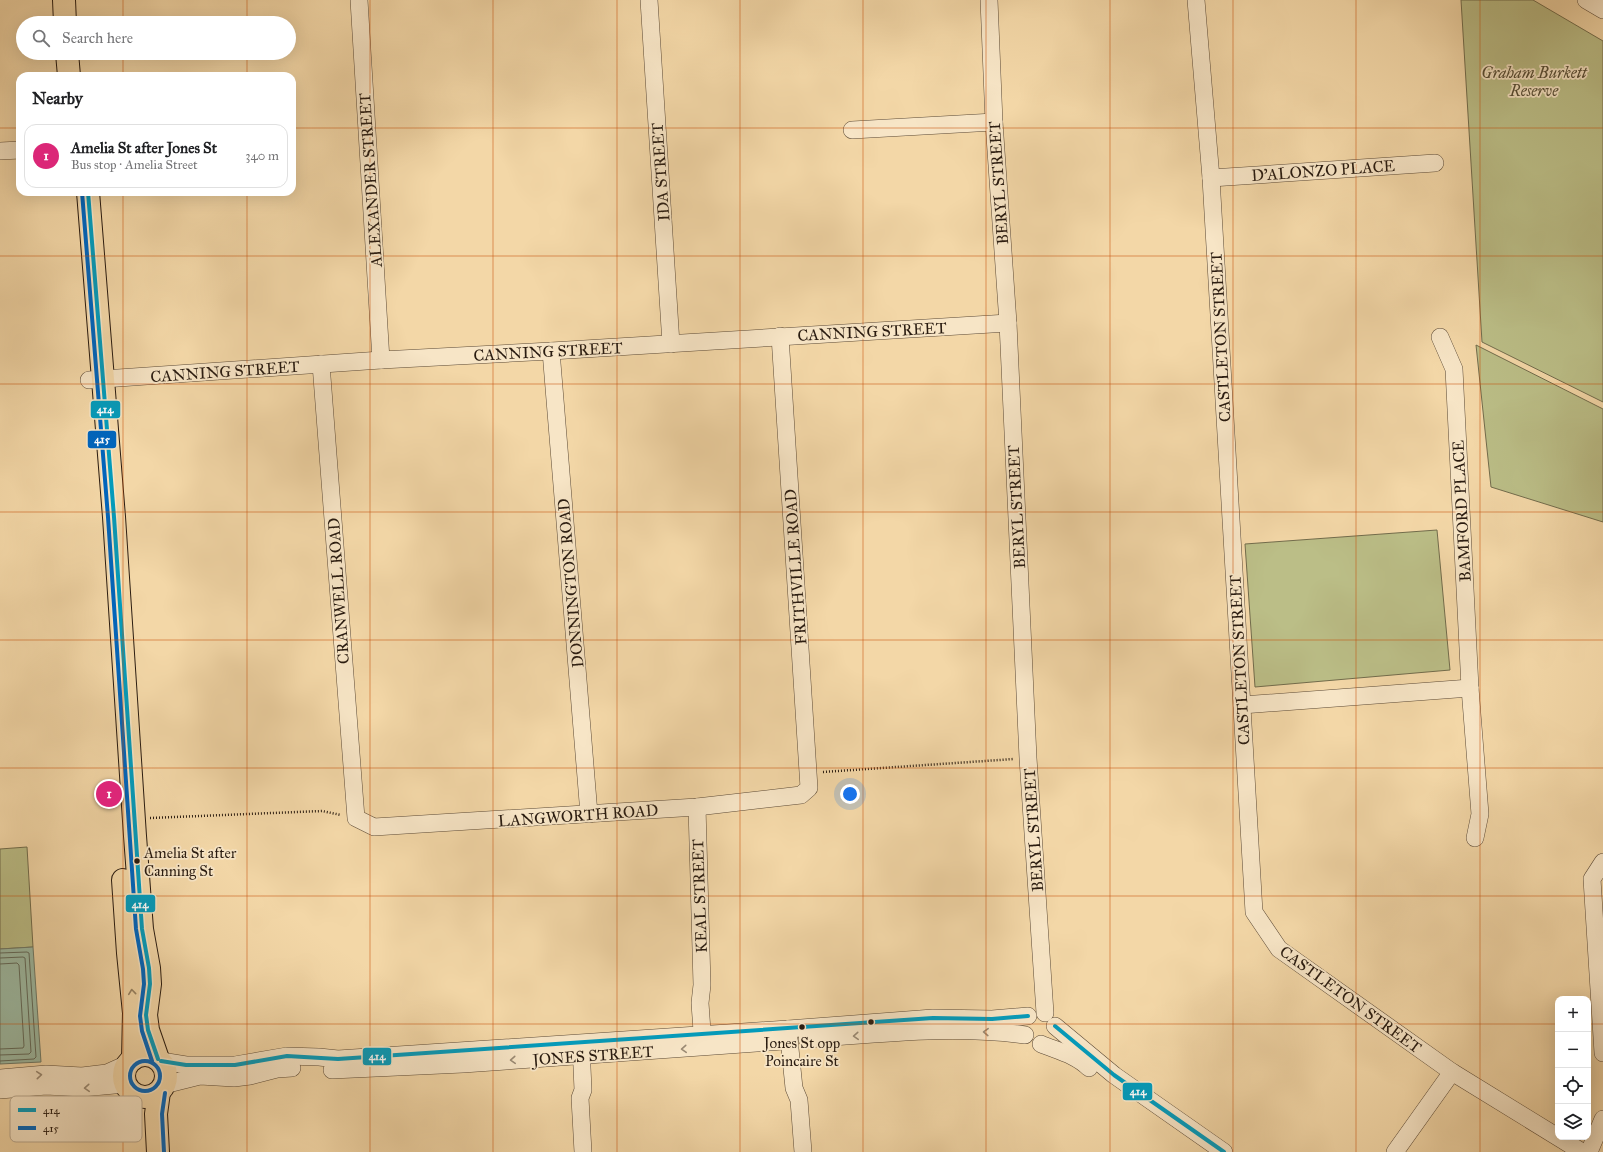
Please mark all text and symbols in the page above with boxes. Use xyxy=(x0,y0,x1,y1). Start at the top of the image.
search box xyxy=(16,16,296,60)
icon: search xyxy=(30,27,52,49)
text: Search here xyxy=(62,29,133,47)
park label: Graham Burkett Reserve xyxy=(1481,63,1588,100)
text: Nearby xyxy=(32,88,83,109)
street label: ALEXANDER STREET xyxy=(355,92,386,269)
street label: BERYL STREET xyxy=(985,121,1012,245)
street label: IDA STREET xyxy=(648,122,673,222)
text: Amelia St after Jones St xyxy=(71,139,217,157)
text: 1 xyxy=(43,148,49,164)
text: 340 m xyxy=(245,148,279,164)
street label: D'ALONZO PLACE xyxy=(1251,156,1395,185)
text: Bus stop · Amelia Street xyxy=(71,157,198,173)
street label: CASTLETON STREET xyxy=(1207,251,1234,423)
street label: CANNING STREET xyxy=(797,318,947,345)
street label: CANNING STREET xyxy=(473,338,623,365)
street label: CANNING STREET xyxy=(150,357,300,386)
line badge: 414 xyxy=(90,400,121,419)
text: 414 xyxy=(97,403,114,417)
line badge: 415 xyxy=(87,430,117,449)
text: 415 xyxy=(94,433,111,447)
street label: BAMFORD PLACE xyxy=(1448,440,1475,582)
street label: BERYL STREET xyxy=(1004,445,1029,569)
street label: FRITHVILLE ROAD xyxy=(781,488,810,646)
street label: DONNINGTON ROAD xyxy=(554,497,587,668)
street label: CRANWELL ROAD xyxy=(324,517,353,665)
street label: CASTLETON STREET xyxy=(1226,574,1253,746)
street label: BERYL STREET xyxy=(1020,768,1047,892)
pin: 1 xyxy=(96,779,122,809)
your location xyxy=(840,784,860,804)
street label: LANGWORTH ROAD xyxy=(497,800,659,831)
street label: KEAL STREET xyxy=(688,839,711,953)
place label: Amelia St after Canning St xyxy=(143,844,237,880)
marker: Amelia St after Canning St xyxy=(132,856,142,866)
line badge: 414 xyxy=(125,894,156,913)
text: 414 xyxy=(132,898,149,912)
street label: CASTLETON STREET xyxy=(1276,942,1425,1057)
one-way arrow xyxy=(128,989,137,995)
map controls xyxy=(1555,996,1591,1140)
button: + xyxy=(1555,996,1591,1032)
unlabelled marker xyxy=(866,1017,876,1027)
marker: Jones St opp Poincaire St xyxy=(797,1022,807,1032)
one-way arrow xyxy=(983,1027,989,1036)
one-way arrow xyxy=(853,1031,859,1040)
button: − xyxy=(1555,1032,1591,1068)
place label: Jones St opp Poincaire St xyxy=(762,1034,840,1070)
street label: JONES STREET xyxy=(530,1042,654,1070)
one-way arrow xyxy=(681,1044,687,1053)
line badge: 414 xyxy=(362,1047,392,1066)
text: 414 xyxy=(369,1050,386,1064)
one-way arrow xyxy=(510,1055,516,1064)
button: locate xyxy=(1555,1068,1591,1104)
one-way arrow xyxy=(36,1070,42,1079)
line badge: 414 xyxy=(1122,1082,1153,1101)
one-way arrow xyxy=(84,1083,90,1092)
text: 414 xyxy=(1130,1085,1147,1099)
legend xyxy=(10,1096,142,1142)
text: 414 xyxy=(43,1104,60,1117)
button: layers xyxy=(1555,1104,1591,1140)
text: 415 xyxy=(43,1122,59,1135)

